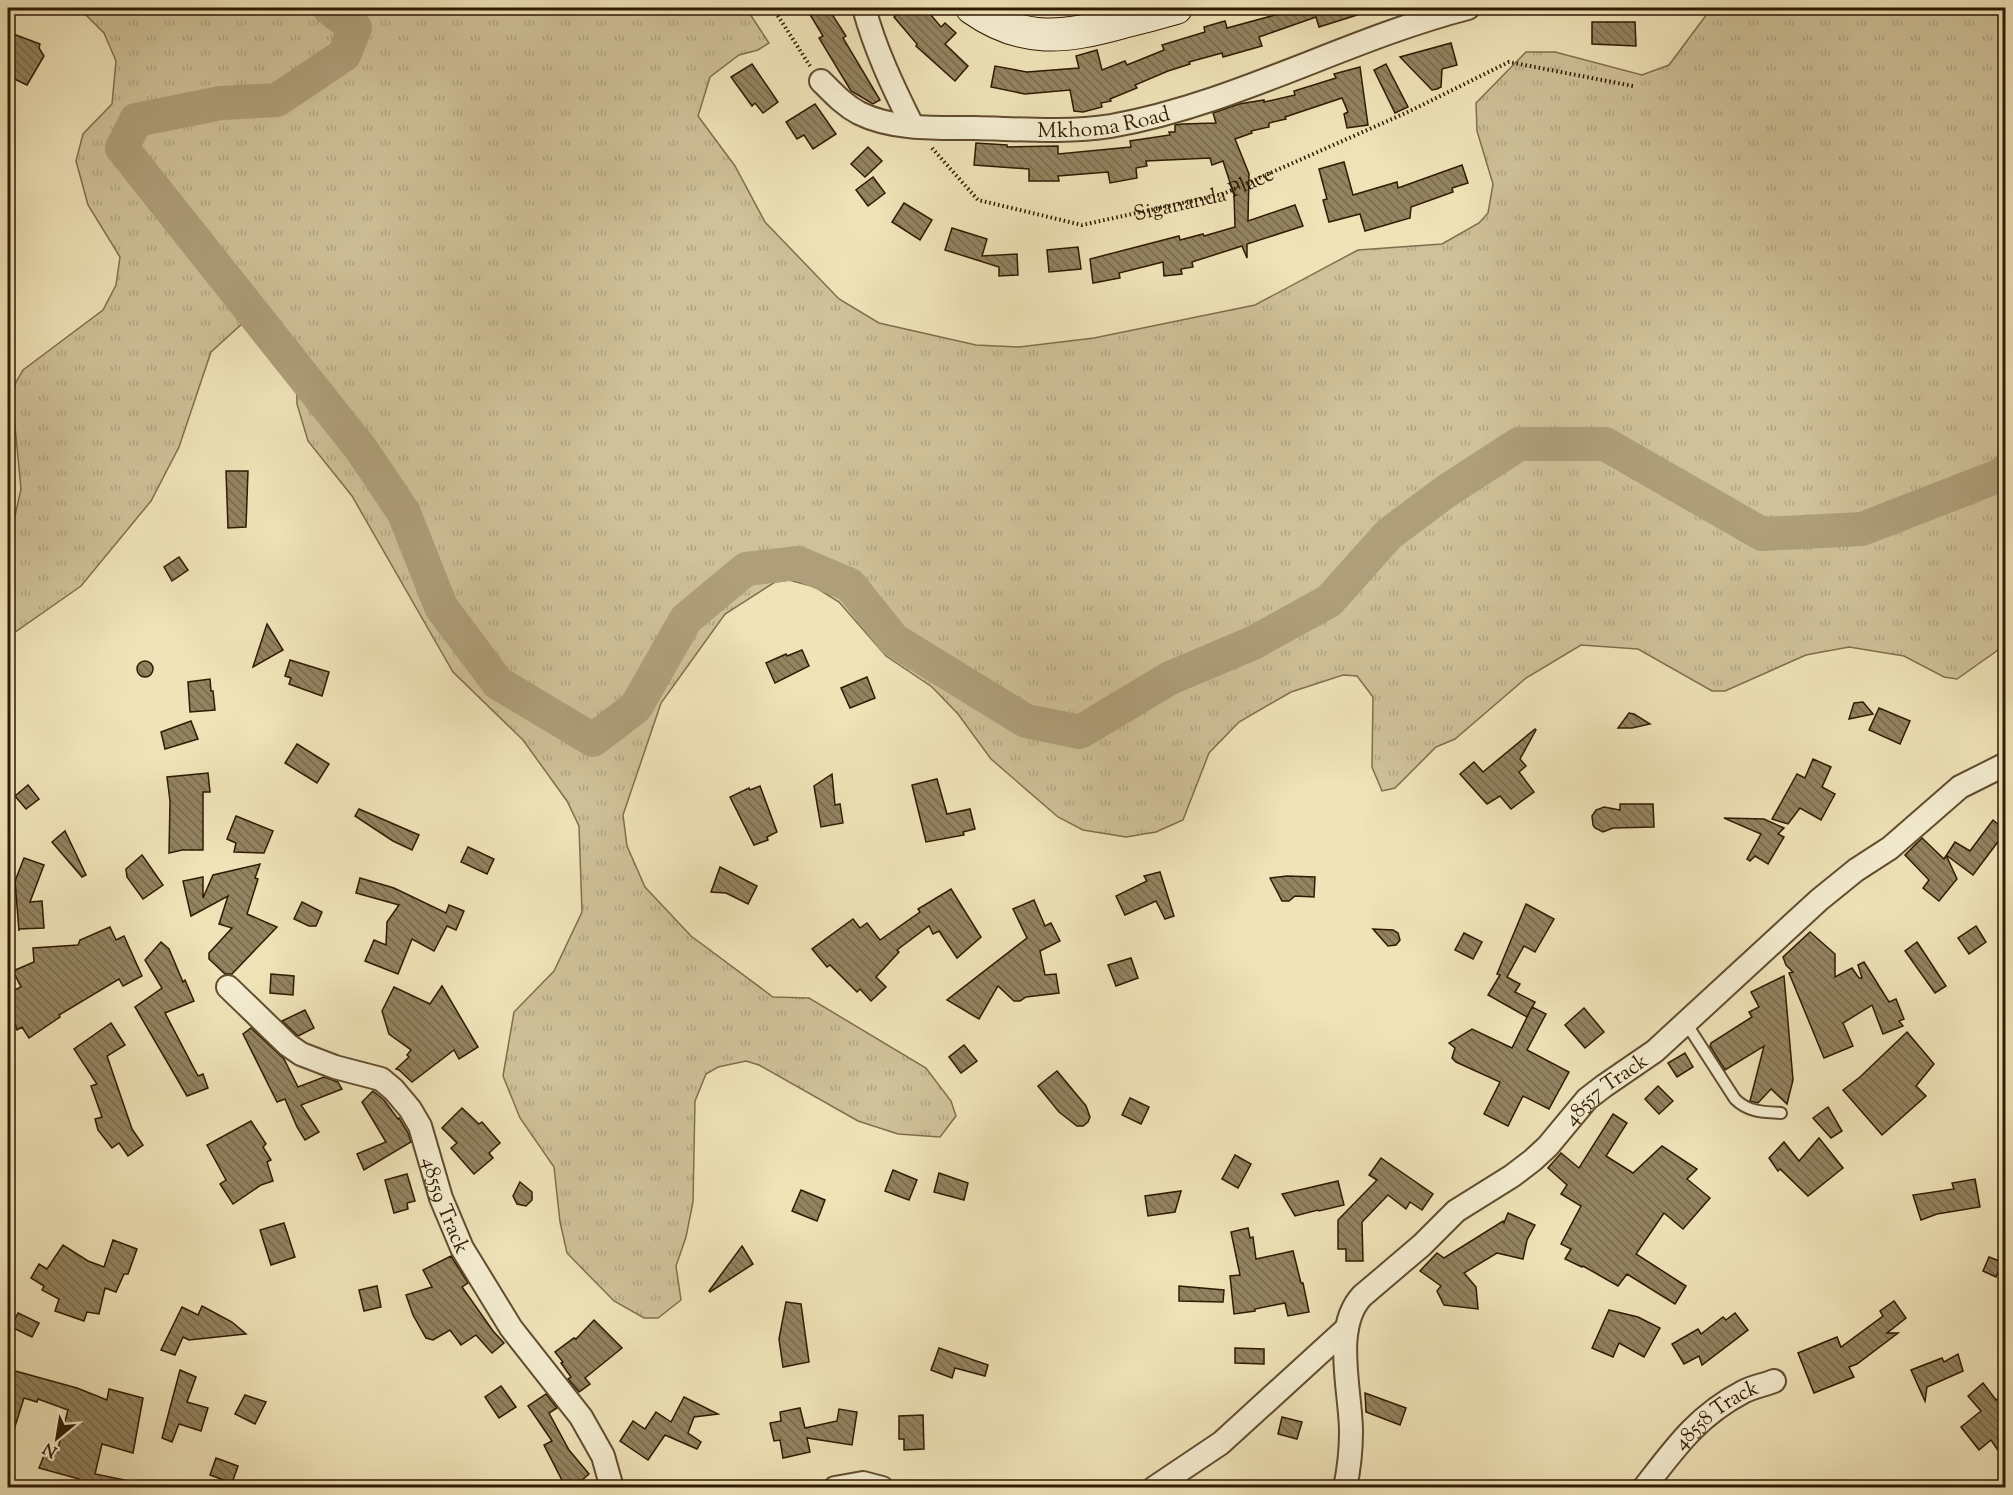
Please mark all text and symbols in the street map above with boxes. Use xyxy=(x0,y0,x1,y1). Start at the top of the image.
street label: Mkhoma Road xyxy=(1037,100,1174,147)
street label: Sigananda Place xyxy=(1131,160,1279,230)
street label: 48557 Track xyxy=(1558,1047,1655,1133)
street label: 48559 Track xyxy=(413,1154,476,1259)
street label: 48558 Track xyxy=(1667,1374,1764,1457)
north arrow xyxy=(27,1408,87,1468)
text: N xyxy=(39,1436,62,1462)

